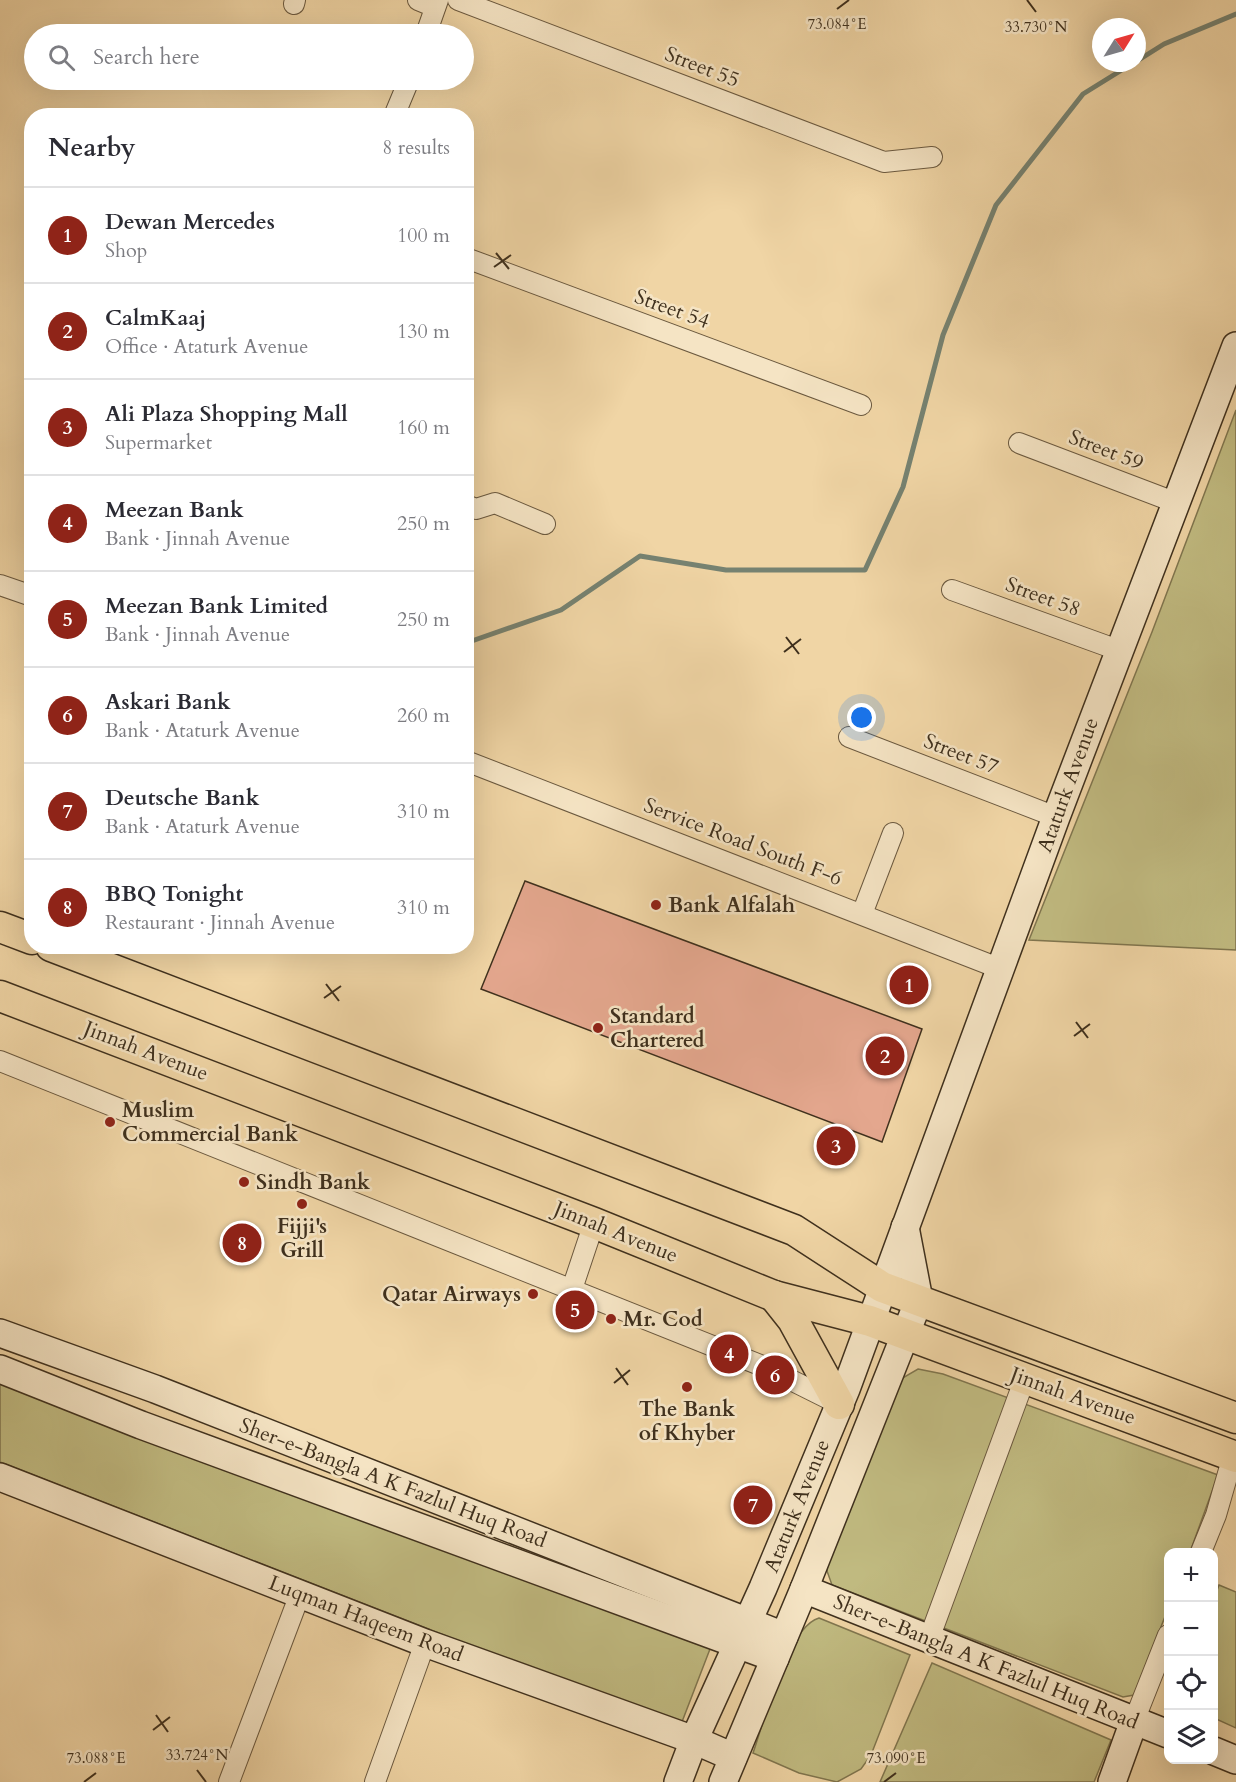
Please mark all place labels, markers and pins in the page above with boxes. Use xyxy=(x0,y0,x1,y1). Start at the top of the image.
place label: Bank Alfalah xyxy=(668,891,795,920)
marker: Bank Alfalah xyxy=(649,898,663,912)
pin: 1 xyxy=(890,962,928,1008)
place label: Standard Chartered xyxy=(610,1002,705,1055)
marker: Standard Chartered xyxy=(591,1021,605,1035)
pin: 2 xyxy=(866,1034,904,1078)
place label: Muslim Commercial Bank xyxy=(122,1096,298,1149)
marker: Muslim Commercial Bank xyxy=(103,1115,117,1129)
pin: 3 xyxy=(816,1124,856,1168)
place label: Sindh Bank xyxy=(256,1168,370,1197)
marker: Sindh Bank xyxy=(237,1175,251,1189)
marker: Fijji's Grill xyxy=(295,1197,309,1211)
place label: Fijji's Grill xyxy=(277,1212,327,1265)
pin: 8 xyxy=(222,1220,262,1266)
place label: Qatar Airways xyxy=(382,1280,521,1309)
marker: Qatar Airways xyxy=(526,1287,540,1301)
pin: 5 xyxy=(556,1288,594,1332)
place label: Mr. Cod xyxy=(623,1305,703,1334)
marker: Mr. Cod xyxy=(604,1312,618,1326)
pin: 4 xyxy=(710,1332,748,1376)
pin: 6 xyxy=(756,1352,794,1398)
marker: The Bank of Khyber xyxy=(680,1380,694,1394)
place label: The Bank of Khyber xyxy=(639,1395,736,1448)
pin: 7 xyxy=(734,1482,772,1528)

